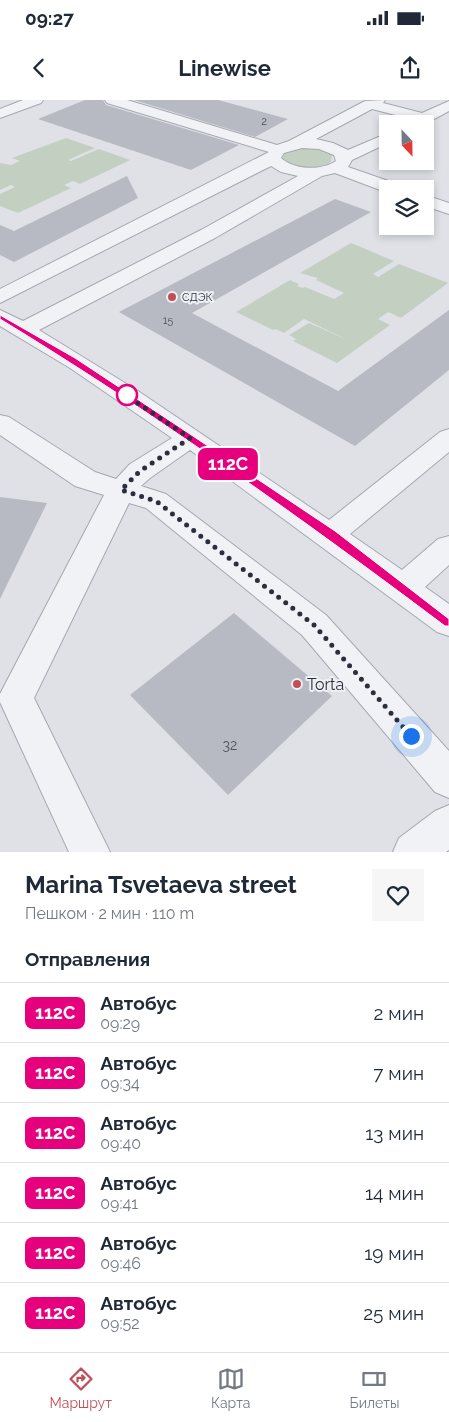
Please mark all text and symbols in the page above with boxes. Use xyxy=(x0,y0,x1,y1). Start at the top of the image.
text: 09:27 xyxy=(25,7,74,29)
icon: back xyxy=(25,54,53,82)
icon: share xyxy=(396,54,424,82)
text: Linewise xyxy=(178,55,271,81)
house number: 2 xyxy=(261,115,267,128)
north arrow xyxy=(379,115,434,170)
map controls xyxy=(379,115,434,235)
button: layers xyxy=(379,180,434,235)
marker: СДЭК xyxy=(166,291,178,303)
place label: СДЭК xyxy=(182,291,213,304)
house number: 15 xyxy=(163,314,173,327)
unlabelled marker xyxy=(116,384,138,406)
line badge: 112С xyxy=(193,448,263,480)
text: 112С xyxy=(208,453,248,474)
place label: Torta xyxy=(307,675,344,694)
marker: Torta xyxy=(291,678,303,690)
your location xyxy=(399,724,424,749)
house number: 32 xyxy=(223,737,237,753)
button: heart xyxy=(372,869,424,921)
text: Marina Tsvetaeva street xyxy=(25,870,297,899)
text: Пешком · 2 мин · 110 m xyxy=(25,904,194,923)
text: Отправления xyxy=(25,948,150,970)
text: Автобус xyxy=(100,992,177,1014)
text: 112С xyxy=(35,1002,75,1023)
text: 2 мин xyxy=(374,1002,424,1024)
text: 09:29 xyxy=(100,1014,140,1033)
text: Автобус xyxy=(100,1052,177,1074)
text: 112С xyxy=(35,1062,75,1083)
text: 7 мин xyxy=(373,1062,424,1084)
text: 09:34 xyxy=(100,1074,140,1093)
text: Автобус xyxy=(100,1112,177,1134)
text: 112С xyxy=(35,1122,75,1143)
text: 13 мин xyxy=(365,1122,424,1144)
text: 09:40 xyxy=(100,1134,141,1153)
text: Автобус xyxy=(100,1172,177,1194)
text: 112С xyxy=(35,1182,75,1203)
text: 14 мин xyxy=(365,1182,424,1204)
text: 09:41 xyxy=(100,1194,138,1213)
text: Автобус xyxy=(100,1232,177,1254)
text: 112С xyxy=(35,1242,75,1263)
text: 19 мин xyxy=(364,1242,424,1264)
text: 09:46 xyxy=(100,1254,141,1273)
text: Автобус xyxy=(100,1292,177,1314)
text: 112С xyxy=(35,1302,75,1323)
text: 25 мин xyxy=(363,1302,424,1324)
text: 09:52 xyxy=(100,1314,140,1333)
tab: Маршрут xyxy=(50,1365,112,1411)
tab: Карта xyxy=(211,1365,250,1411)
tab: Билеты xyxy=(350,1365,399,1411)

